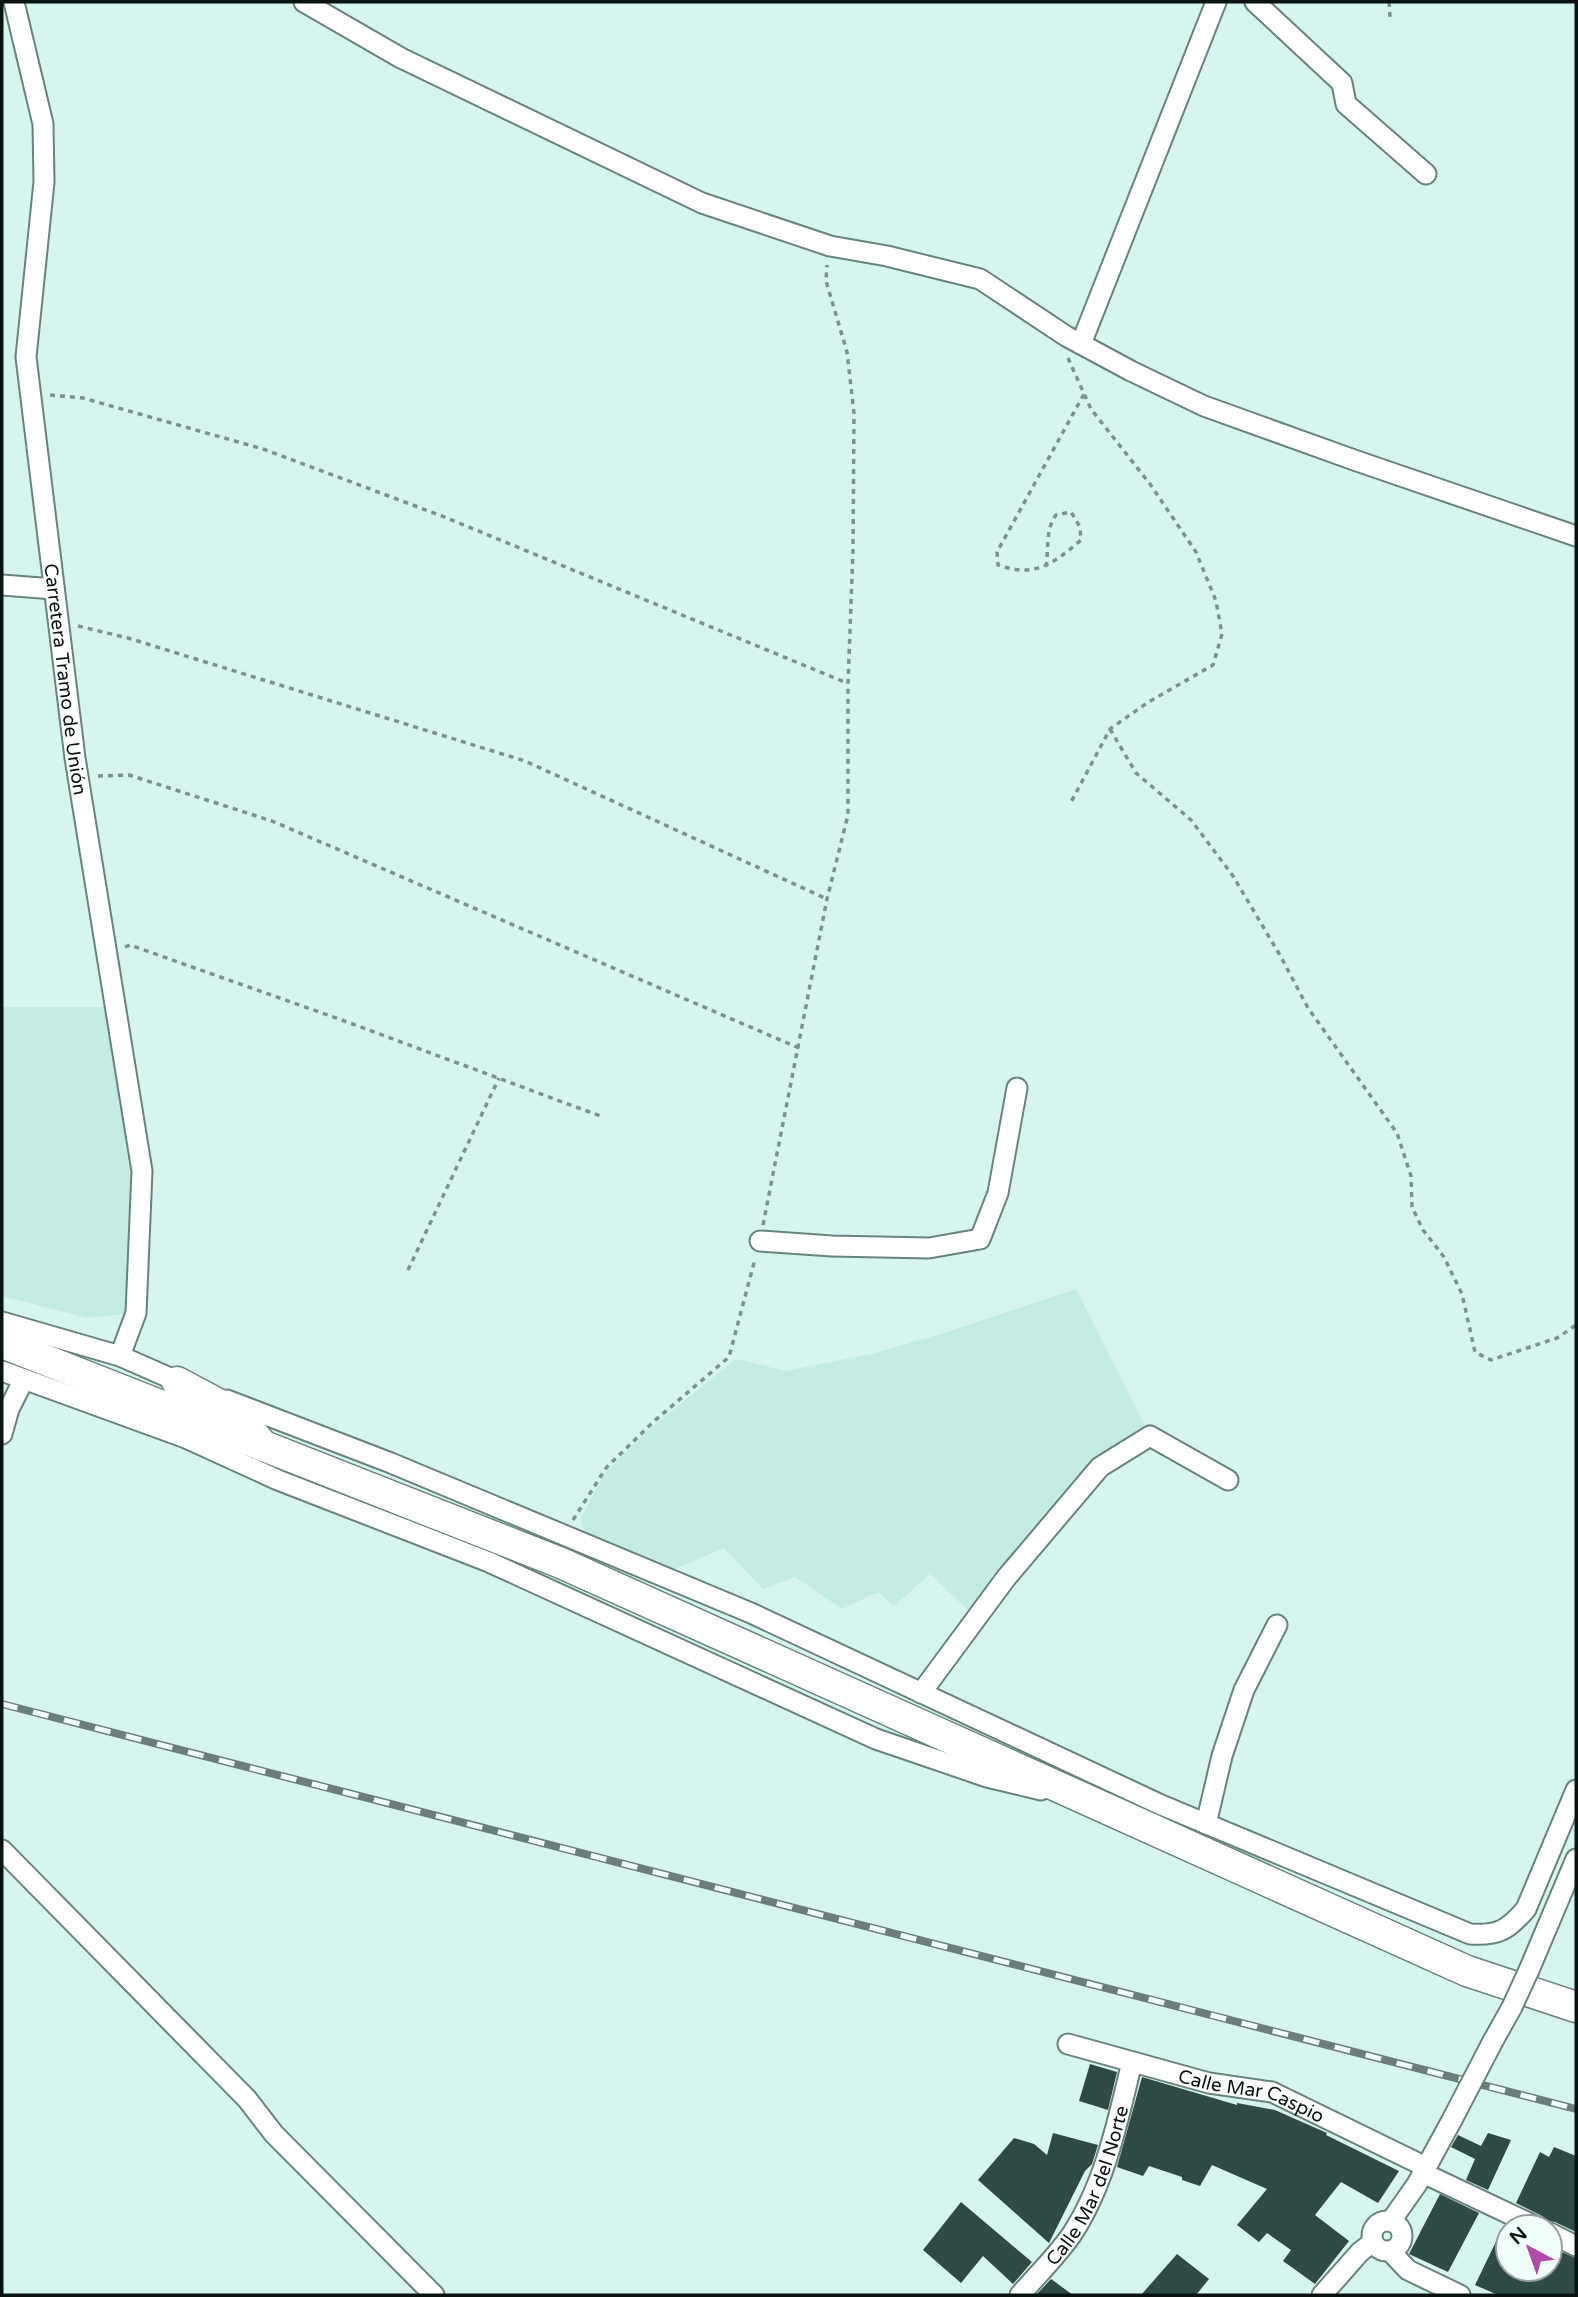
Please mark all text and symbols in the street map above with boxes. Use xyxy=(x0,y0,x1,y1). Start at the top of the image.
street label: Carretera Tramo de Unión xyxy=(39,562,91,797)
street label: Calle Mar Caspio xyxy=(1176,2065,1328,2128)
street label: Calle Mar del Norte xyxy=(1042,2103,1133,2270)
north arrow xyxy=(1494,2213,1564,2283)
text: N xyxy=(1506,2223,1531,2249)

